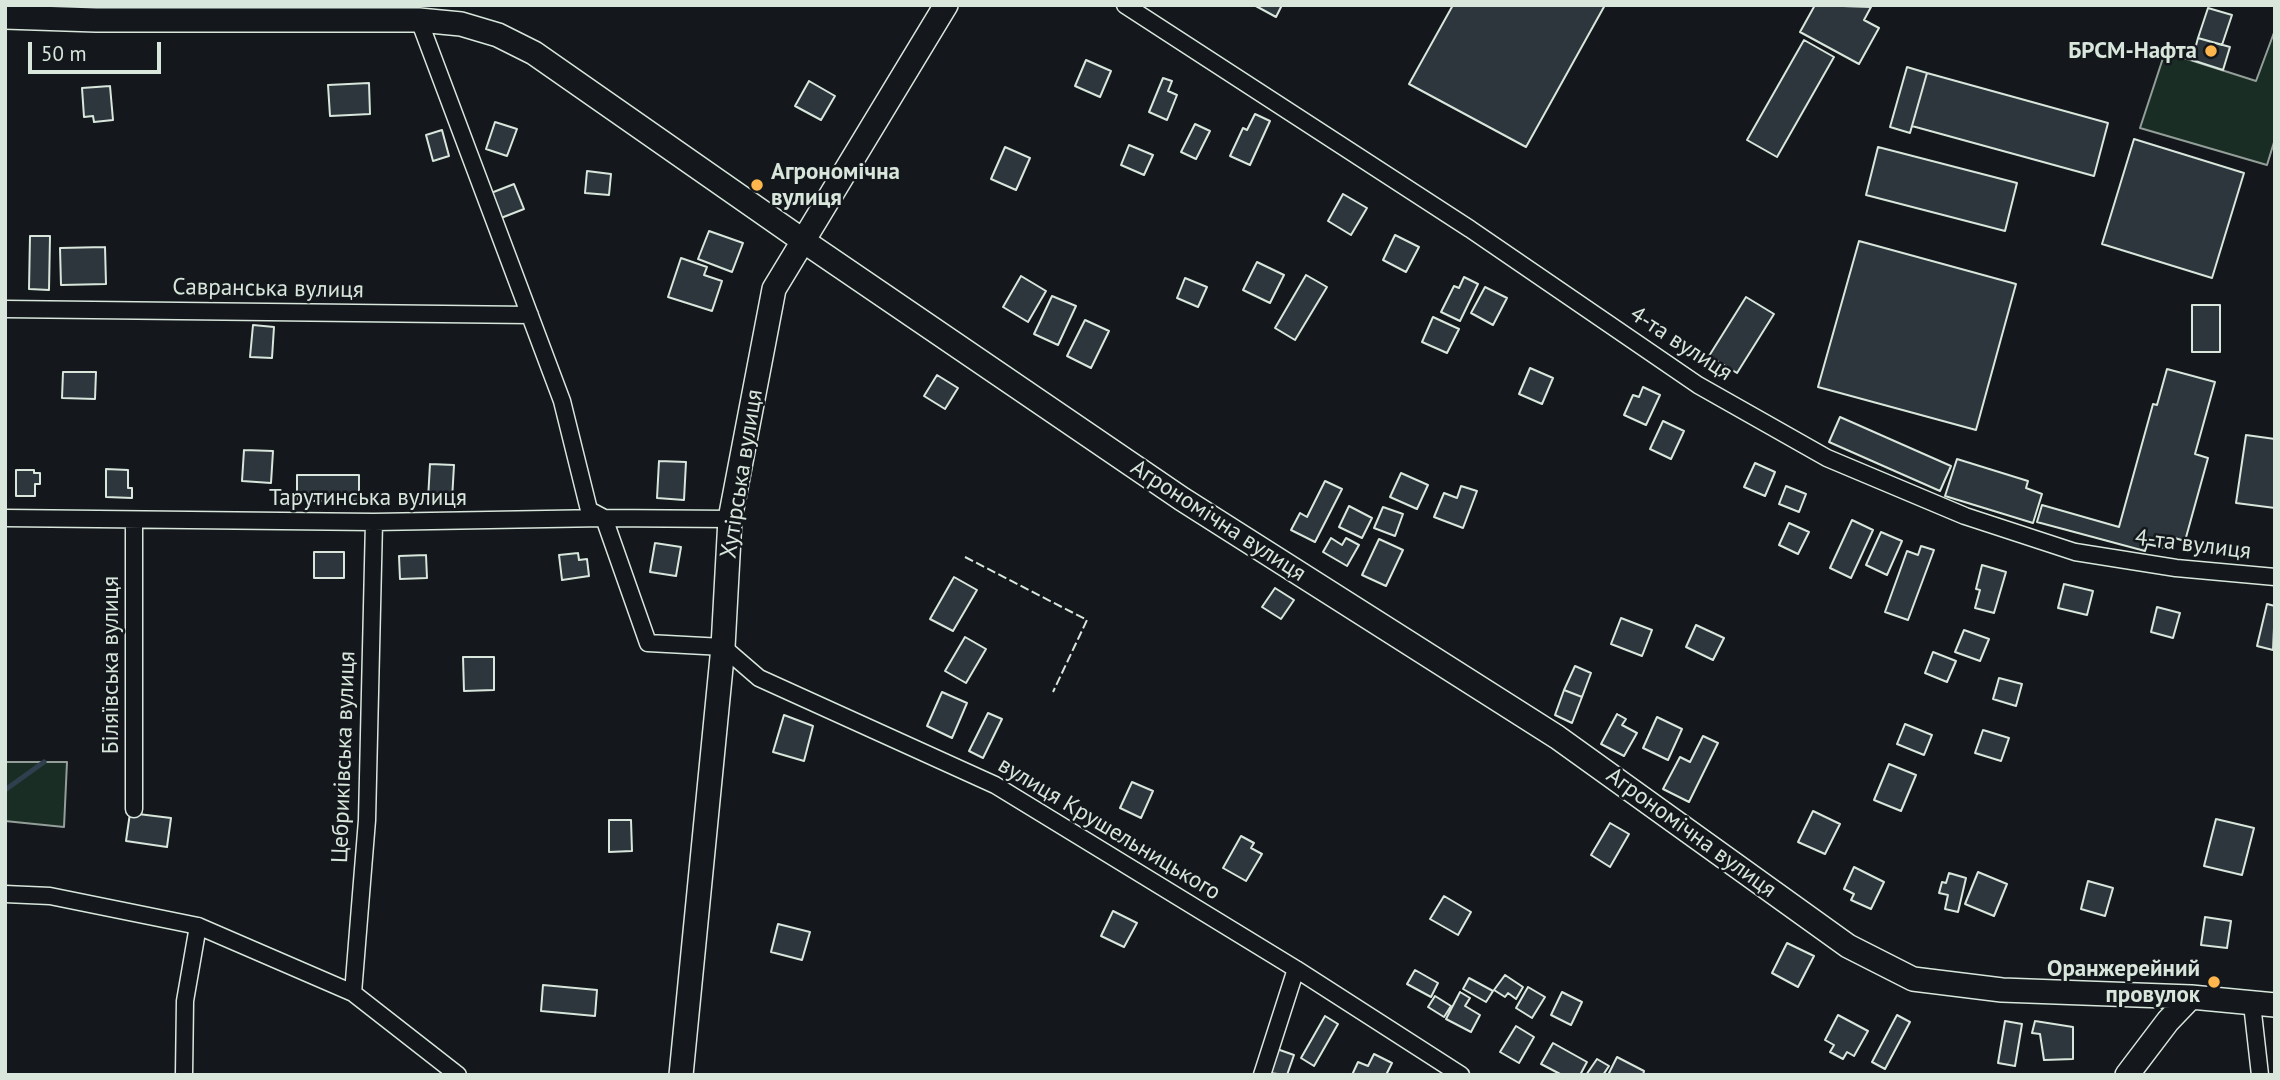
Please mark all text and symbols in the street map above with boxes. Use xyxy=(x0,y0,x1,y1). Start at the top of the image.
scale bar xyxy=(32,28,164,72)
place label: БРСМ-Нафта xyxy=(2068,37,2197,65)
text: 50 m xyxy=(41,40,87,67)
marker: БРСМ-Нафта xyxy=(2203,43,2219,59)
place label: Агрономічна вулиця xyxy=(771,158,900,212)
marker: Агрономічна вулиця xyxy=(749,177,765,193)
street label: Савранська вулиця xyxy=(172,274,364,304)
street label: 4-та вулиця xyxy=(1625,301,1737,387)
street label: Хутірська вулиця xyxy=(715,388,769,560)
street label: Агрономічна вулиця xyxy=(1125,454,1311,588)
street label: Тарутинська вулиця xyxy=(269,484,467,512)
street label: 4-та вулиця xyxy=(2133,524,2253,566)
street label: Біляївська вулиця xyxy=(97,576,125,754)
street label: Цебриківська вулиця xyxy=(327,651,361,863)
street label: вулиця Крушельницького xyxy=(993,752,1225,906)
street label: Агрономічна вулиця xyxy=(1601,762,1781,904)
place label: Оранжерейний провулок xyxy=(2047,955,2200,1009)
marker: Оранжерейний провулок xyxy=(2206,974,2222,990)

